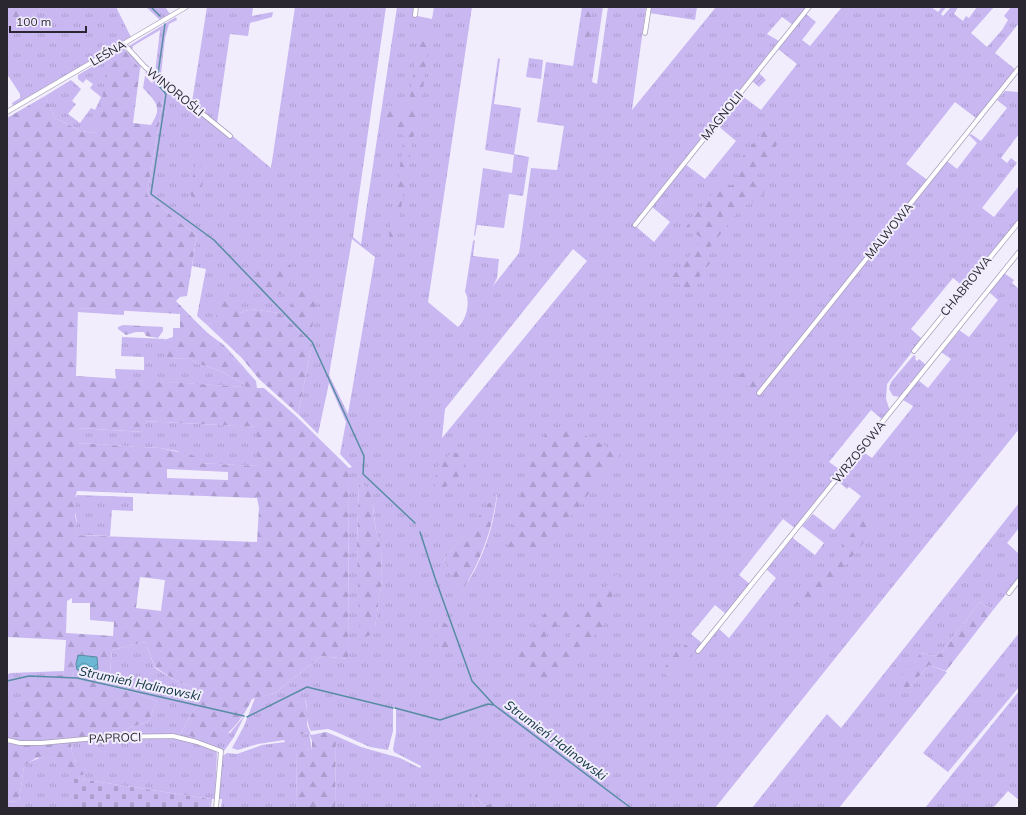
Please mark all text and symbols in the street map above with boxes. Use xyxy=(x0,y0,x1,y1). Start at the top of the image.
scale bar xyxy=(10,8,86,34)
text: 100 m xyxy=(16,14,51,29)
street label: LEŚNA xyxy=(87,36,128,69)
street label: WINOROŚLI xyxy=(144,64,207,119)
street label: MAGNOLII xyxy=(697,88,746,143)
street label: MALWOWA xyxy=(861,199,916,262)
street label: CHABROWA xyxy=(937,252,995,319)
street label: WRZOSOWA xyxy=(829,417,888,486)
water label: Strumień Halinowski xyxy=(78,662,203,704)
water label: Strumień Halinowski xyxy=(502,696,611,784)
street label: PAPROCI xyxy=(89,729,141,746)

